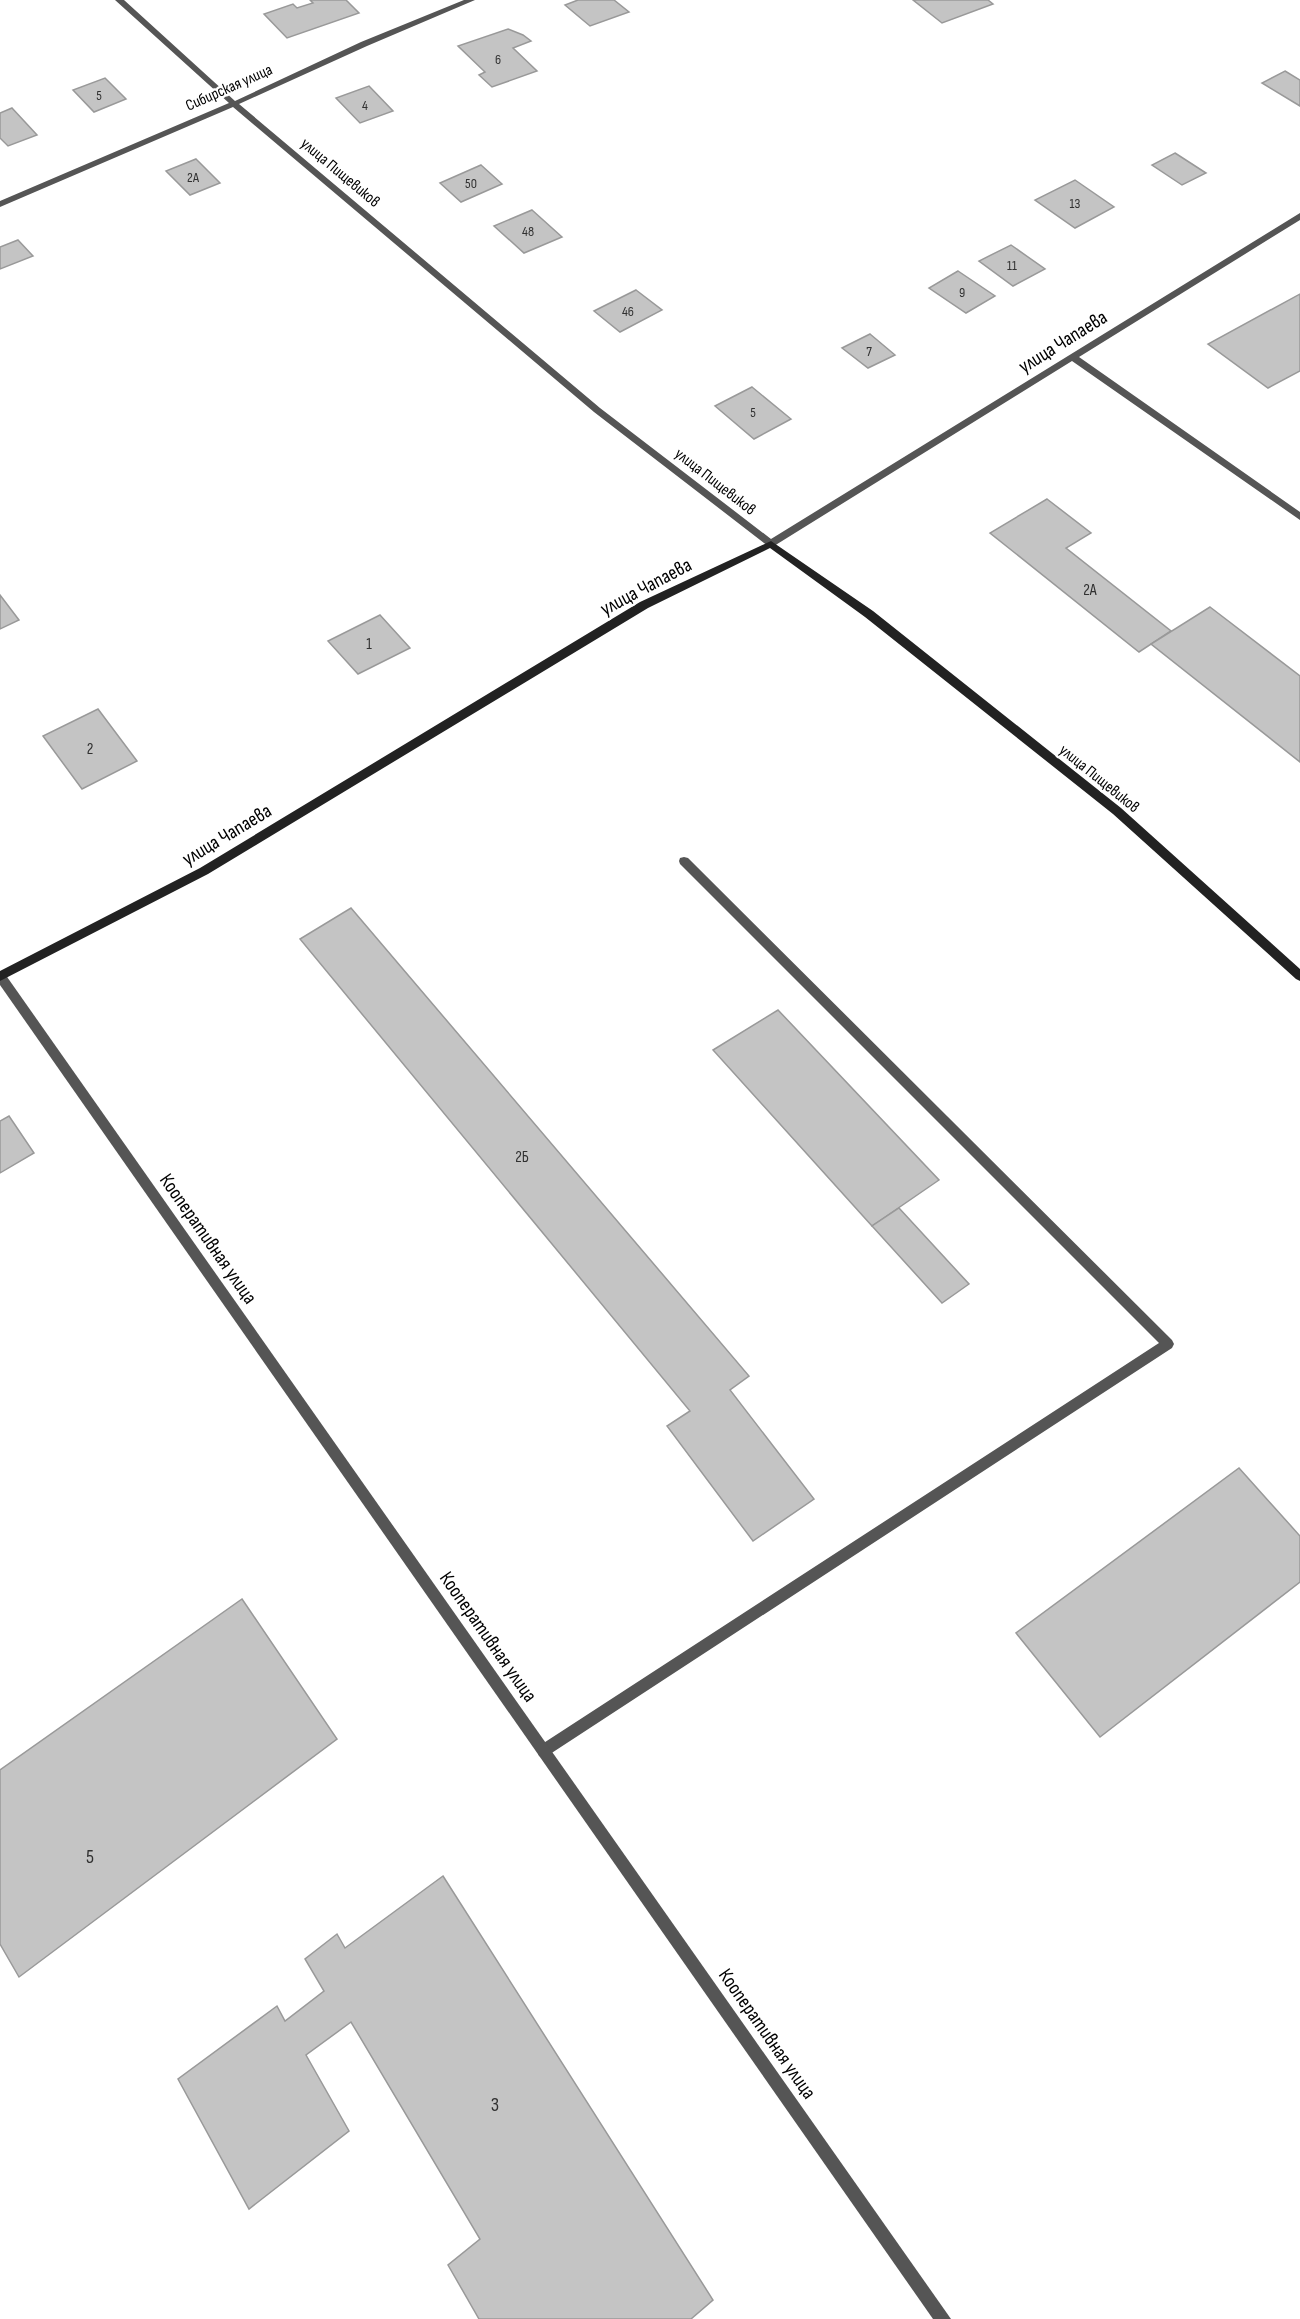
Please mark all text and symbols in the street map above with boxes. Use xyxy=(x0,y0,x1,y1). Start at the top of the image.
house number: 6 xyxy=(495,51,501,68)
street label: Сибирская улица xyxy=(183,60,275,116)
house number: 5 xyxy=(96,87,102,104)
house number: 4 xyxy=(362,97,368,114)
street label: улица Пищевиков xyxy=(296,134,384,212)
house number: 2А xyxy=(187,169,200,186)
house number: 50 xyxy=(465,175,477,192)
house number: 13 xyxy=(1070,195,1081,212)
house number: 48 xyxy=(522,223,534,240)
house number: 11 xyxy=(1007,257,1017,274)
house number: 9 xyxy=(959,284,965,301)
house number: 46 xyxy=(622,303,634,320)
street label: улица Чапаева xyxy=(1014,305,1112,379)
house number: 7 xyxy=(866,343,872,360)
house number: 5 xyxy=(750,404,756,421)
street label: улица Пищевиков xyxy=(671,444,759,520)
street label: улица Чапаева xyxy=(596,553,696,621)
house number: 2А xyxy=(1083,581,1097,600)
house number: 1 xyxy=(366,635,372,654)
house number: 2 xyxy=(87,740,93,759)
street label: улица Пищевиков xyxy=(1055,741,1143,817)
street label: улица Чапаева xyxy=(178,799,276,871)
house number: 2Б xyxy=(515,1148,529,1167)
street label: Кооперативная улица xyxy=(154,1169,262,1309)
street label: Кооперативная улица xyxy=(434,1567,542,1707)
house number: 5 xyxy=(86,1845,94,1869)
street label: Кооперативная улица xyxy=(713,1964,821,2104)
house number: 3 xyxy=(491,2093,499,2117)

